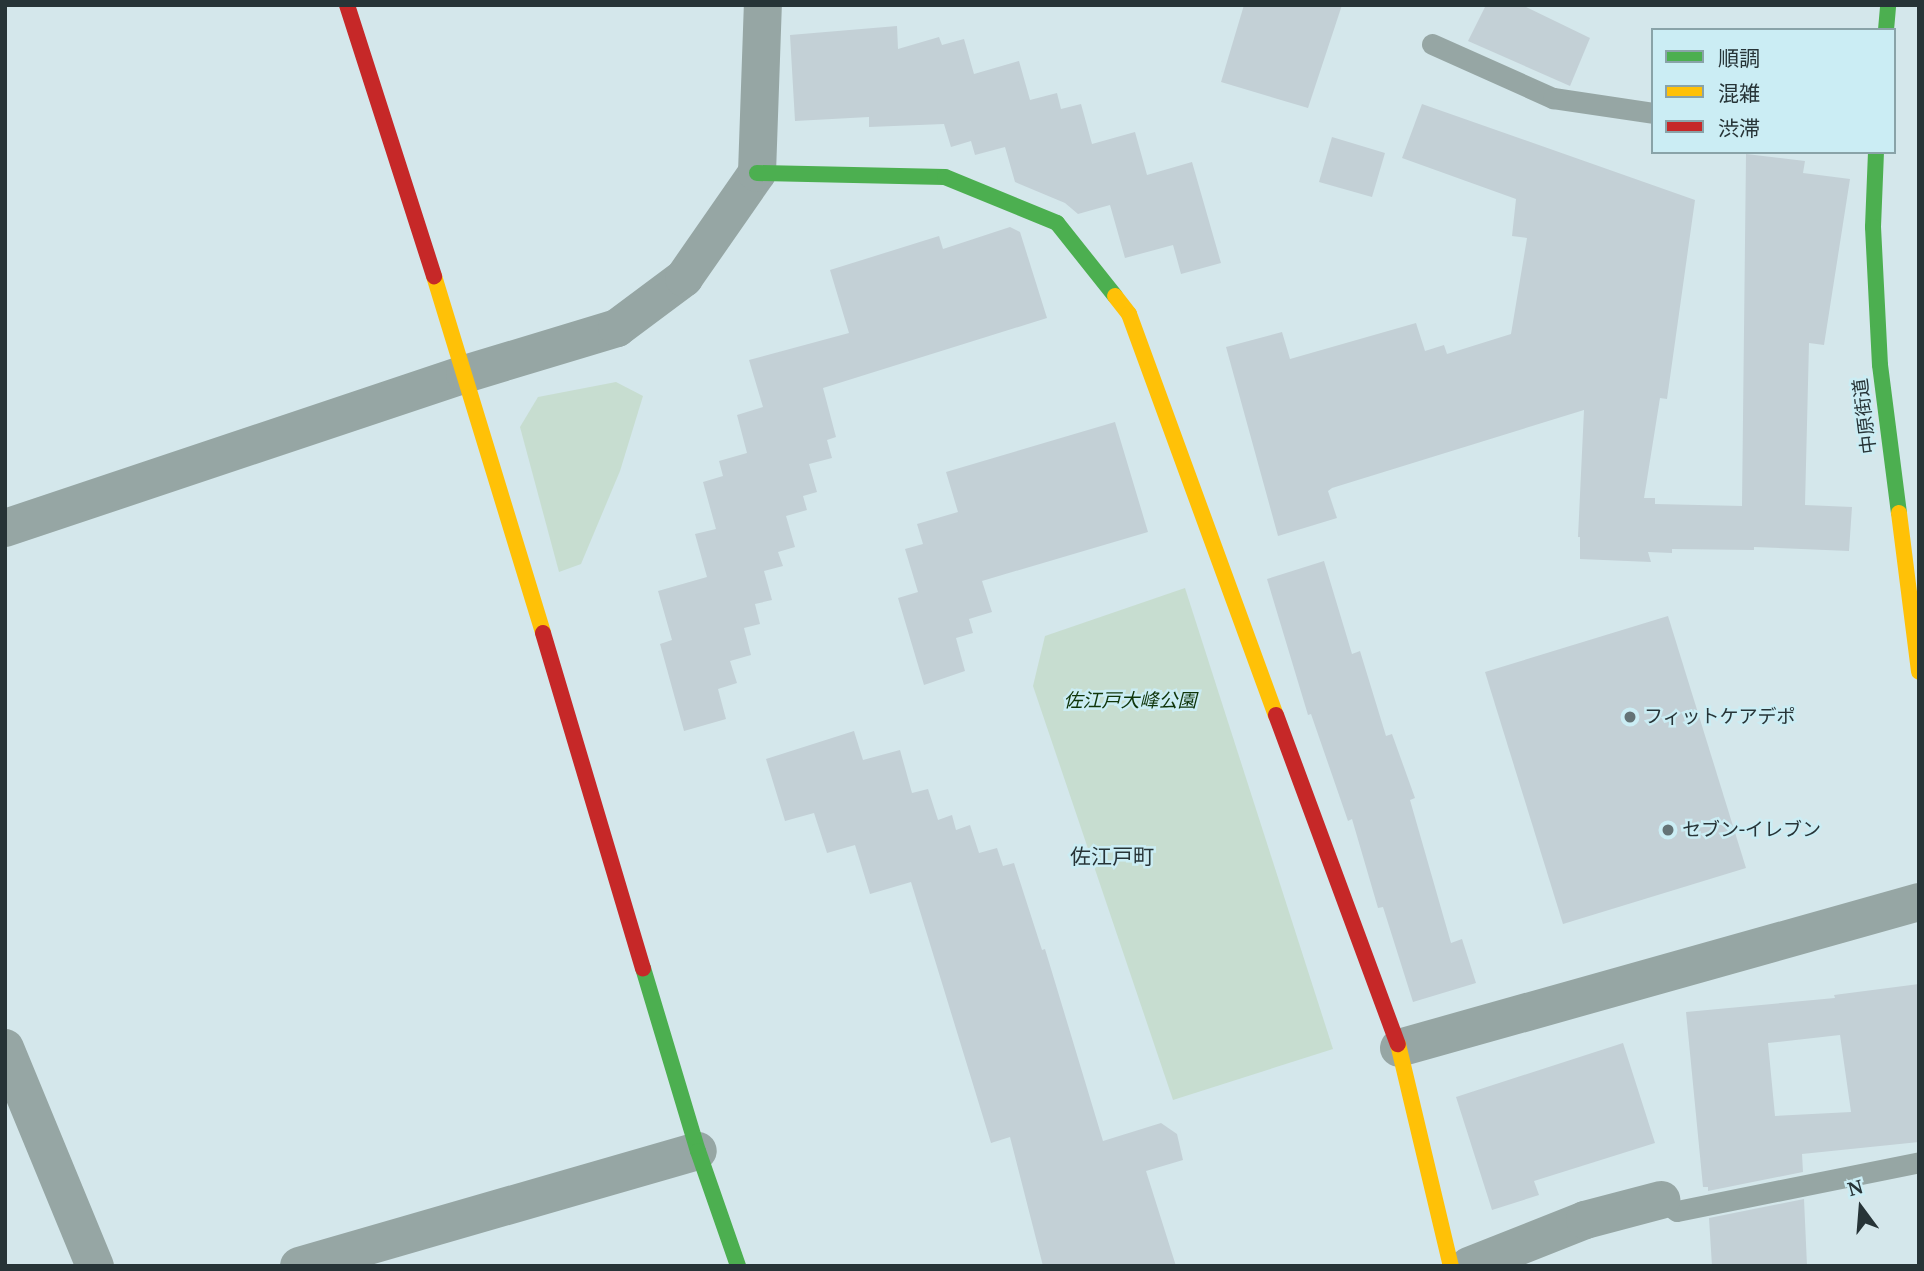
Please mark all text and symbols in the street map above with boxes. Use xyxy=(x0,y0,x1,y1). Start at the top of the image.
legend xyxy=(1651,28,1896,154)
text: 順調 xyxy=(1718,44,1760,72)
text: 混雑 xyxy=(1718,79,1760,107)
text: 渋滞 xyxy=(1718,114,1760,142)
street label: 中原街道 xyxy=(1849,377,1881,455)
park label: 佐江戸大峰公園 xyxy=(1064,690,1196,712)
place label: フィットケアデポ xyxy=(1644,706,1796,728)
marker: フィットケアデポ xyxy=(1622,709,1638,725)
place label: セブン-イレブン xyxy=(1682,819,1821,841)
marker: セブン-イレブン xyxy=(1660,822,1676,838)
district label: 佐江戸町 xyxy=(1070,843,1154,869)
north arrow xyxy=(1826,1173,1896,1243)
text: N xyxy=(1844,1173,1866,1202)

